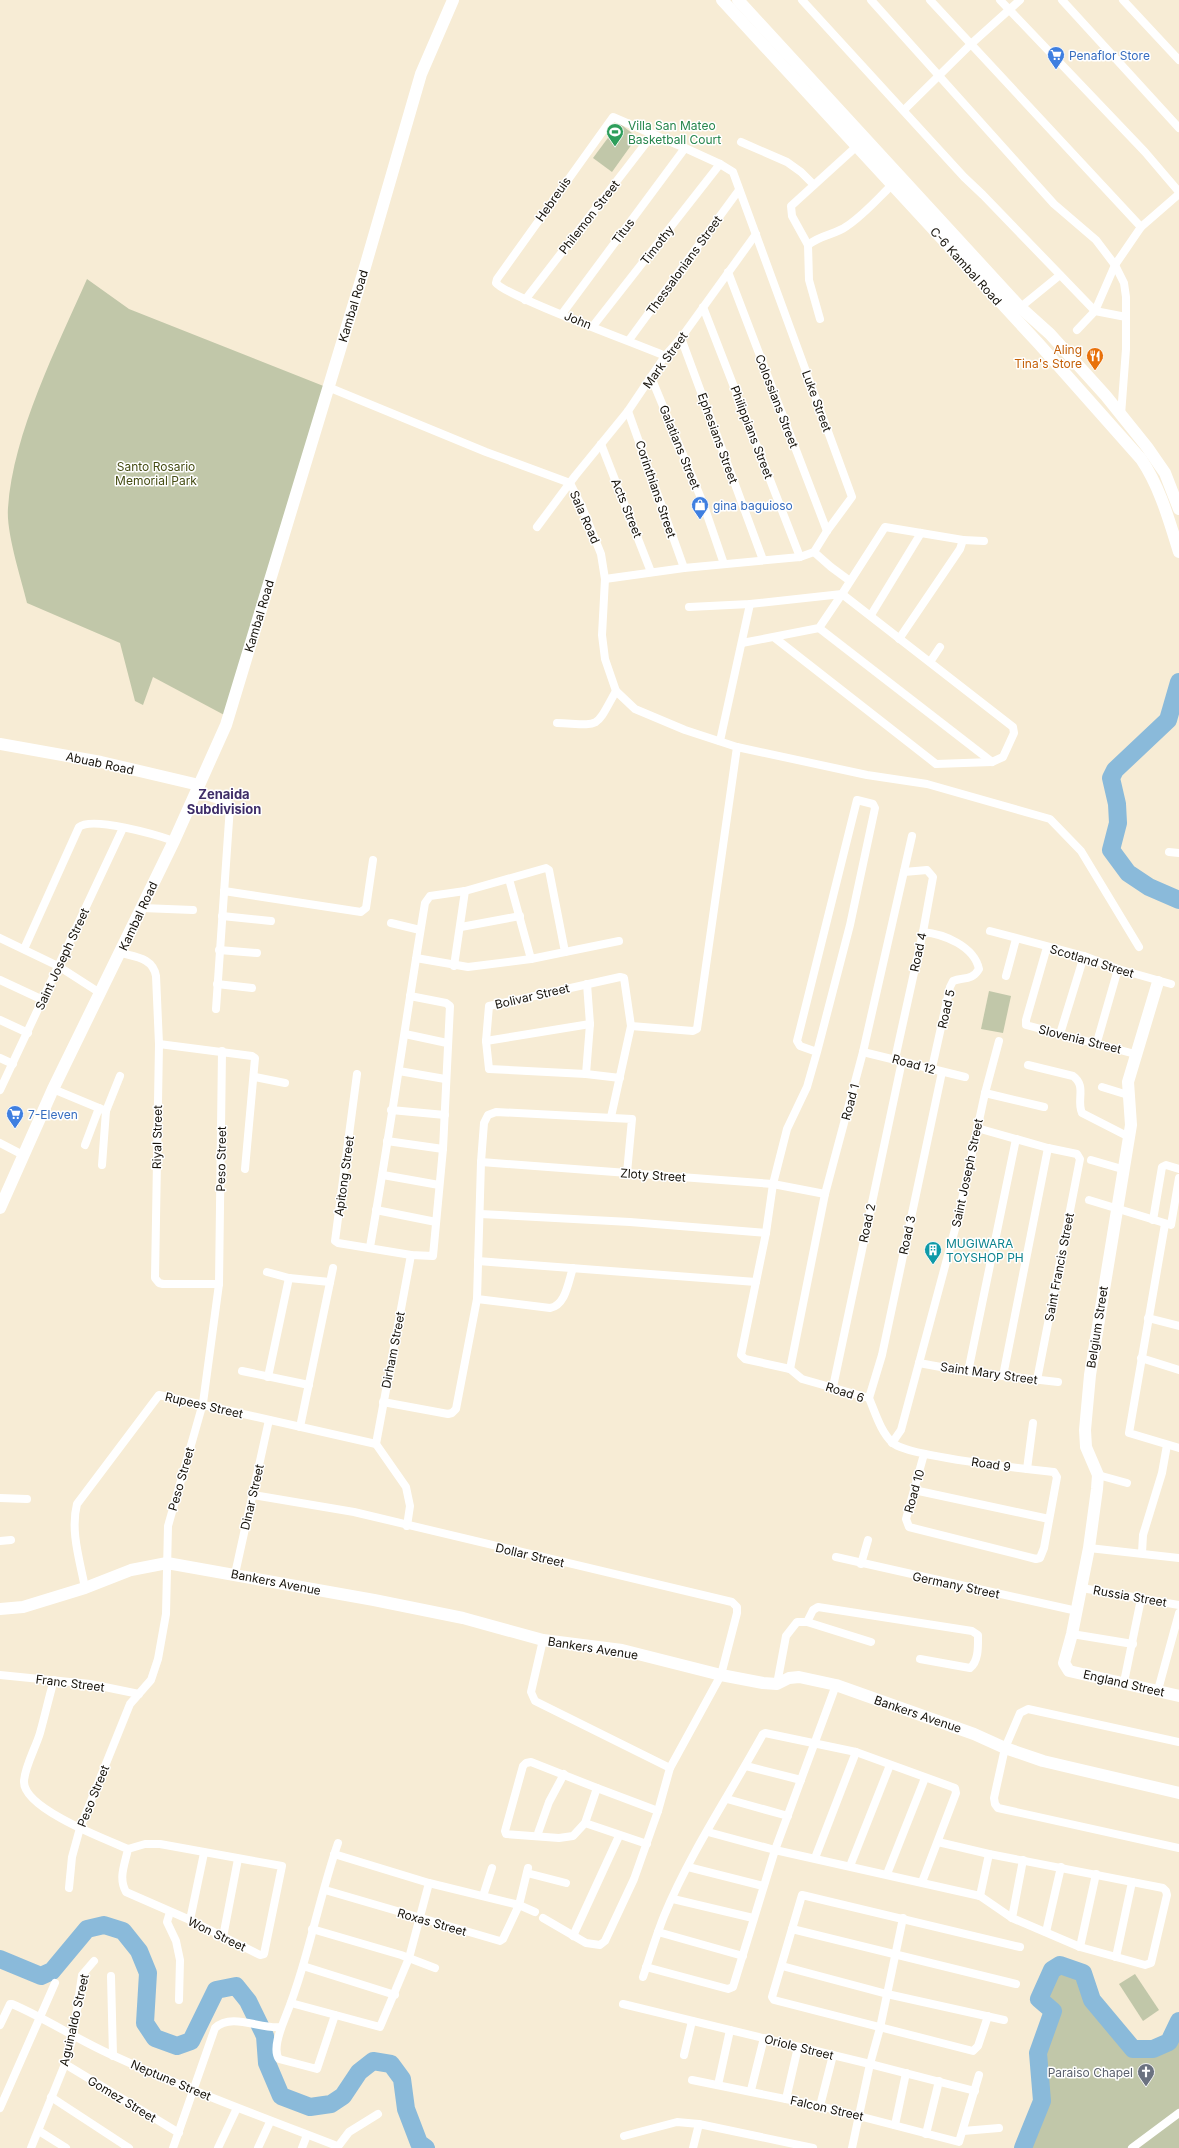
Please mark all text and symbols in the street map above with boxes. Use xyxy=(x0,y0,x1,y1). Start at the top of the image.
supermarket icon: Penaflor Store xyxy=(1046,45,1066,70)
place label: Penaflor Store xyxy=(1069,48,1150,63)
place label: Villa San Mateo Basketball Court xyxy=(628,118,721,147)
sports icon: Villa San Mateo Basketball Court xyxy=(605,122,625,147)
street label: Hebreuis xyxy=(532,174,574,224)
street label: Philemon Street xyxy=(556,177,623,257)
street label: Thessalonians Street xyxy=(643,213,725,317)
street label: Titus xyxy=(609,215,637,247)
street label: Timothy xyxy=(637,222,677,268)
street label: C-6 Kambal Road xyxy=(927,224,1005,308)
street label: Kambal Road xyxy=(335,268,371,344)
street label: John xyxy=(562,308,594,332)
street label: Mark Street xyxy=(640,329,691,391)
place label: Aling Tina's Store xyxy=(1014,342,1082,371)
restaurant icon: Aling Tina's Store xyxy=(1085,346,1105,371)
street label: Colossians Street xyxy=(752,352,802,450)
street label: Luke Street xyxy=(799,368,835,434)
street label: Philippians Street xyxy=(727,383,777,481)
street label: Ephesians Street xyxy=(695,391,741,485)
street label: Galatians Street xyxy=(656,403,704,491)
street label: Corinthians Street xyxy=(632,438,680,540)
park label: Santo Rosario Memorial Park xyxy=(115,459,197,488)
street label: Acts Street xyxy=(608,476,646,540)
street label: Sala Road xyxy=(567,488,603,546)
shop icon: gina baguioso xyxy=(690,495,710,520)
place label: gina baguioso xyxy=(713,498,793,513)
street label: Kambal Road xyxy=(241,578,277,654)
street label: Abuab Road xyxy=(65,748,135,778)
district label: Zenaida Subdivision xyxy=(187,786,261,817)
street label: Kambal Road xyxy=(115,879,161,953)
street label: Saint Joseph Street xyxy=(32,906,92,1012)
street label: Road 4 xyxy=(906,931,930,973)
street label: Scotland Street xyxy=(1048,941,1136,981)
street label: Bolivar Street xyxy=(493,980,571,1012)
street label: Road 5 xyxy=(934,988,958,1030)
street label: Slovenia Street xyxy=(1037,1021,1123,1057)
street label: Road 12 xyxy=(891,1051,937,1077)
street label: Road 1 xyxy=(838,1082,862,1122)
supermarket icon: 7-Eleven xyxy=(5,1104,25,1129)
street label: Riyal Street xyxy=(149,1105,165,1169)
place label: 7-Eleven xyxy=(28,1107,78,1122)
street label: Saint Joseph Street xyxy=(948,1117,986,1229)
street label: Peso Street xyxy=(213,1126,229,1192)
street label: Apitong Street xyxy=(331,1135,357,1217)
street label: Zloty Street xyxy=(620,1165,686,1185)
street label: Road 2 xyxy=(856,1202,878,1244)
street label: Saint Francis Street xyxy=(1041,1211,1077,1322)
street label: Road 3 xyxy=(896,1214,918,1256)
place label: MUGIWARA TOYSHOP PH xyxy=(946,1236,1024,1265)
building icon: MUGIWARA TOYSHOP PH xyxy=(923,1240,943,1265)
street label: Belgium Street xyxy=(1083,1285,1111,1369)
street label: Dirham Street xyxy=(378,1310,408,1390)
street label: Saint Mary Street xyxy=(939,1359,1039,1387)
street label: Road 6 xyxy=(824,1379,866,1405)
street label: Rupees Street xyxy=(163,1389,245,1421)
street label: Peso Street xyxy=(165,1445,197,1512)
street label: Road 9 xyxy=(970,1454,1012,1474)
street label: Dinar Street xyxy=(237,1463,267,1531)
street label: Road 10 xyxy=(901,1467,927,1515)
street label: Dollar Street xyxy=(494,1540,566,1570)
street label: Bankers Avenue xyxy=(230,1566,322,1598)
street label: Germany Street xyxy=(911,1568,1001,1602)
street label: Russia Street xyxy=(1092,1582,1168,1610)
street label: Bankers Avenue xyxy=(547,1633,639,1663)
street label: England Street xyxy=(1082,1666,1166,1700)
street label: Franc Street xyxy=(35,1671,105,1695)
street label: Bankers Avenue xyxy=(872,1692,964,1736)
street label: Peso Street xyxy=(74,1763,112,1829)
street label: Roxas Street xyxy=(396,1905,468,1939)
street label: Won Street xyxy=(186,1914,249,1955)
street label: Aguinaldo Street xyxy=(56,1972,92,2068)
street label: Oriole Street xyxy=(763,2031,835,2063)
street label: Neptune Street xyxy=(129,2056,213,2104)
church icon: Paraiso Chapel xyxy=(1136,2062,1156,2087)
place label: Paraiso Chapel xyxy=(1048,2065,1133,2080)
street label: Gomez Street xyxy=(85,2073,159,2125)
street label: Falcon Street xyxy=(789,2092,865,2124)

